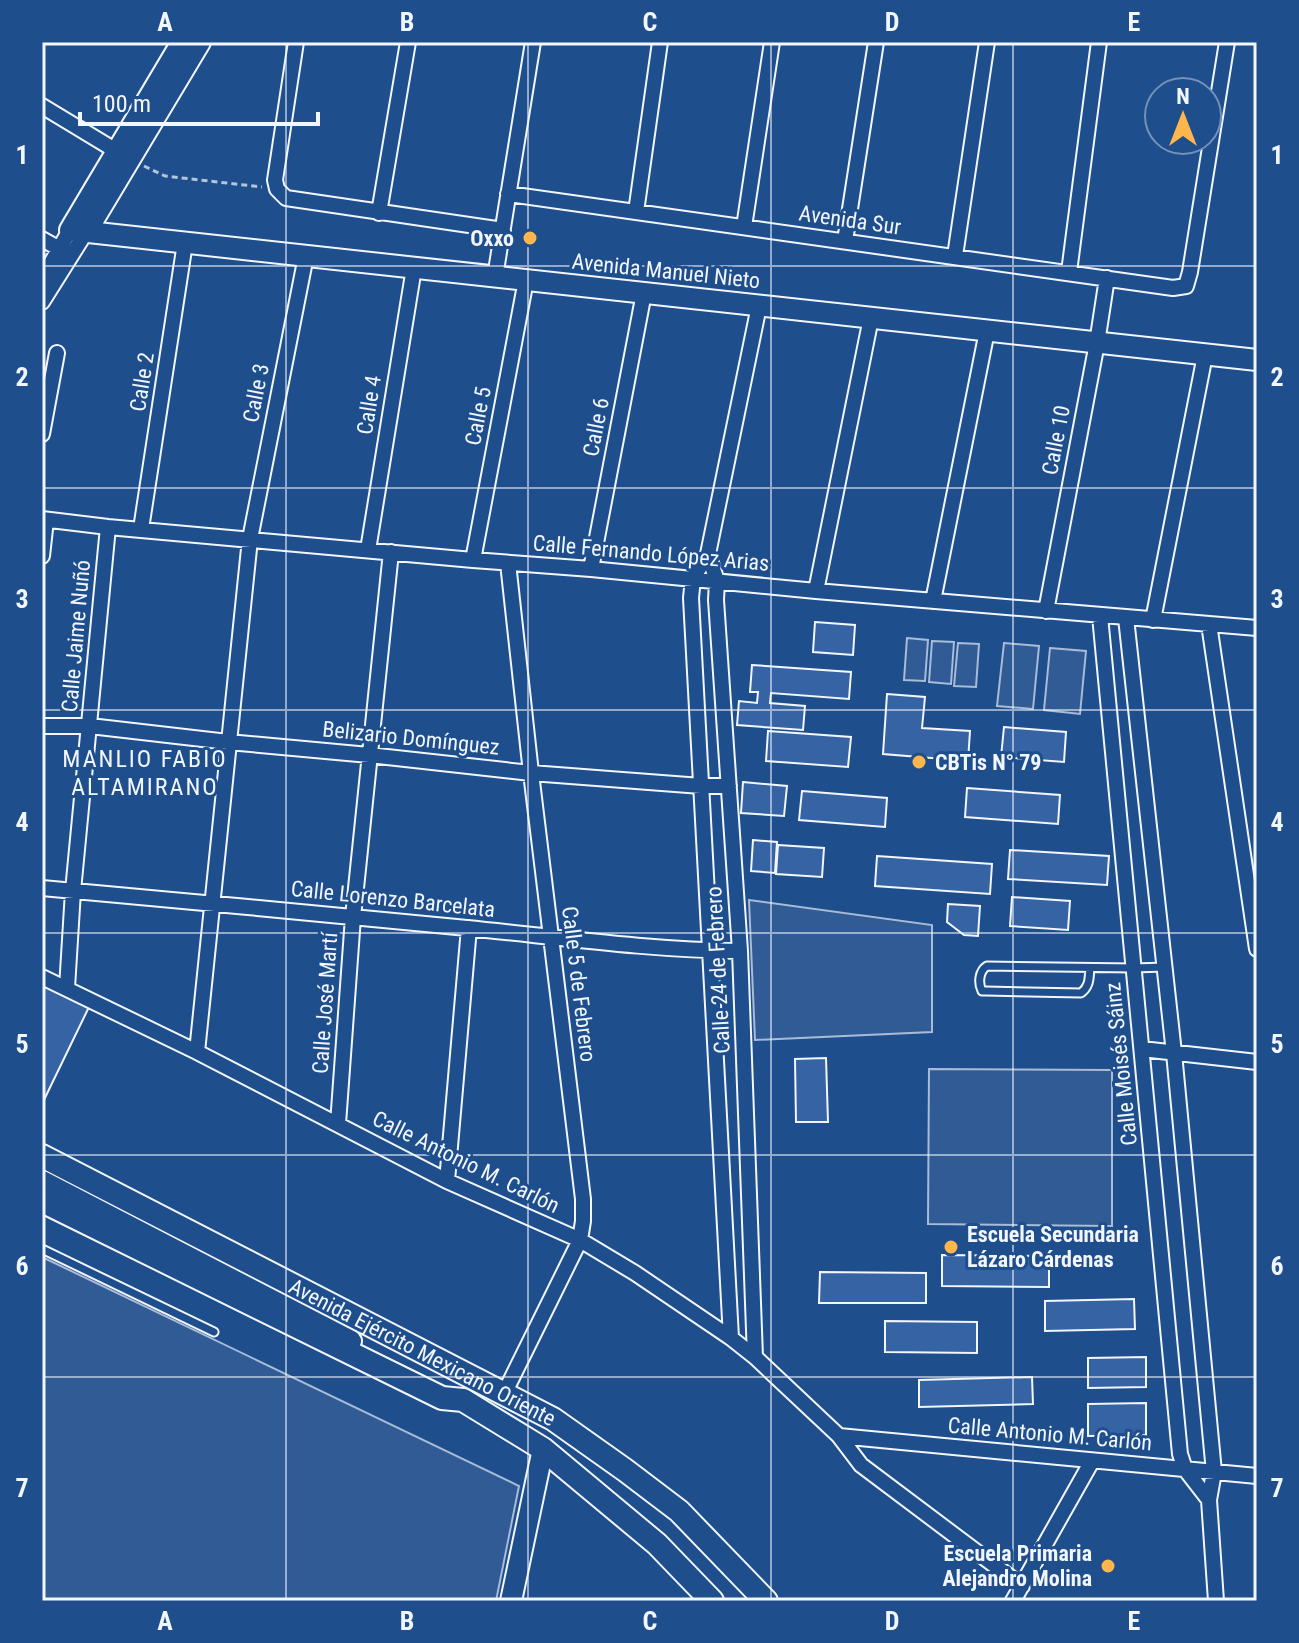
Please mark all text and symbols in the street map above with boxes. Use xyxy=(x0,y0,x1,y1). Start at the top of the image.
text: A xyxy=(157,7,173,37)
text: B xyxy=(400,7,414,37)
text: C xyxy=(643,7,658,37)
text: D xyxy=(885,7,899,37)
text: E xyxy=(1128,7,1141,37)
scale bar xyxy=(80,76,318,126)
north arrow xyxy=(1143,76,1223,156)
text: N xyxy=(1176,84,1190,109)
text: 100 m xyxy=(92,90,151,118)
text: 1 xyxy=(15,140,29,170)
text: 1 xyxy=(1270,140,1284,170)
street label: Avenida Sur xyxy=(797,200,903,240)
place label: Oxxo xyxy=(470,226,514,251)
marker: Oxxo xyxy=(521,229,539,247)
street label: Avenida Manuel Nieto xyxy=(571,249,761,293)
street label: Calle 2 xyxy=(125,351,159,413)
street label: Calle 3 xyxy=(238,361,274,425)
text: 2 xyxy=(15,362,29,392)
text: 2 xyxy=(1270,362,1284,392)
street label: Calle 4 xyxy=(352,374,386,436)
street label: Calle 5 xyxy=(460,384,496,448)
street label: Calle 6 xyxy=(578,395,614,459)
street label: Calle 10 xyxy=(1037,403,1075,477)
street label: Calle Fernando López Arias xyxy=(532,530,770,576)
street label: Calle Jaime Nuñó xyxy=(57,559,95,713)
text: 3 xyxy=(15,584,29,614)
text: 3 xyxy=(1270,584,1284,614)
street label: Belizario Domínguez xyxy=(321,716,501,760)
district label: MANLIO FABIO ALTAMIRANO xyxy=(62,745,228,801)
place label: CBTis N° 79 xyxy=(935,750,1041,775)
marker: CBTis N° 79 xyxy=(910,753,928,771)
text: 4 xyxy=(15,807,29,837)
text: 4 xyxy=(1270,807,1284,837)
street label: Calle Lorenzo Barcelata xyxy=(290,876,496,922)
street label: Calle 24 de Febrero xyxy=(701,886,735,1054)
street label: Calle 5 de Febrero xyxy=(557,905,601,1063)
street label: Calle José Martí xyxy=(308,931,342,1075)
street label: Calle Moisés Sáinz xyxy=(1100,981,1142,1147)
text: 5 xyxy=(15,1029,29,1059)
text: 5 xyxy=(1270,1029,1284,1059)
street label: Calle Antonio M. Carlón xyxy=(368,1106,564,1218)
place label: Escuela Secundaria Lázaro Cárdenas xyxy=(967,1222,1139,1272)
marker: Escuela Secundaria Lázaro Cárdenas xyxy=(942,1238,960,1256)
text: 6 xyxy=(15,1251,29,1281)
text: 6 xyxy=(1270,1251,1284,1281)
street label: Avenida Ejército Mexicano Oriente xyxy=(285,1273,560,1431)
street label: Calle Antonio M. Carlón xyxy=(947,1413,1153,1455)
text: 7 xyxy=(15,1473,29,1503)
text: 7 xyxy=(1270,1473,1284,1503)
place label: Escuela Primaria Alejandro Molina xyxy=(942,1541,1092,1591)
marker: Escuela Primaria Alejandro Molina xyxy=(1099,1557,1117,1575)
text: A xyxy=(157,1606,173,1636)
text: B xyxy=(400,1606,414,1636)
text: C xyxy=(643,1606,658,1636)
text: D xyxy=(885,1606,899,1636)
text: E xyxy=(1128,1606,1141,1636)

